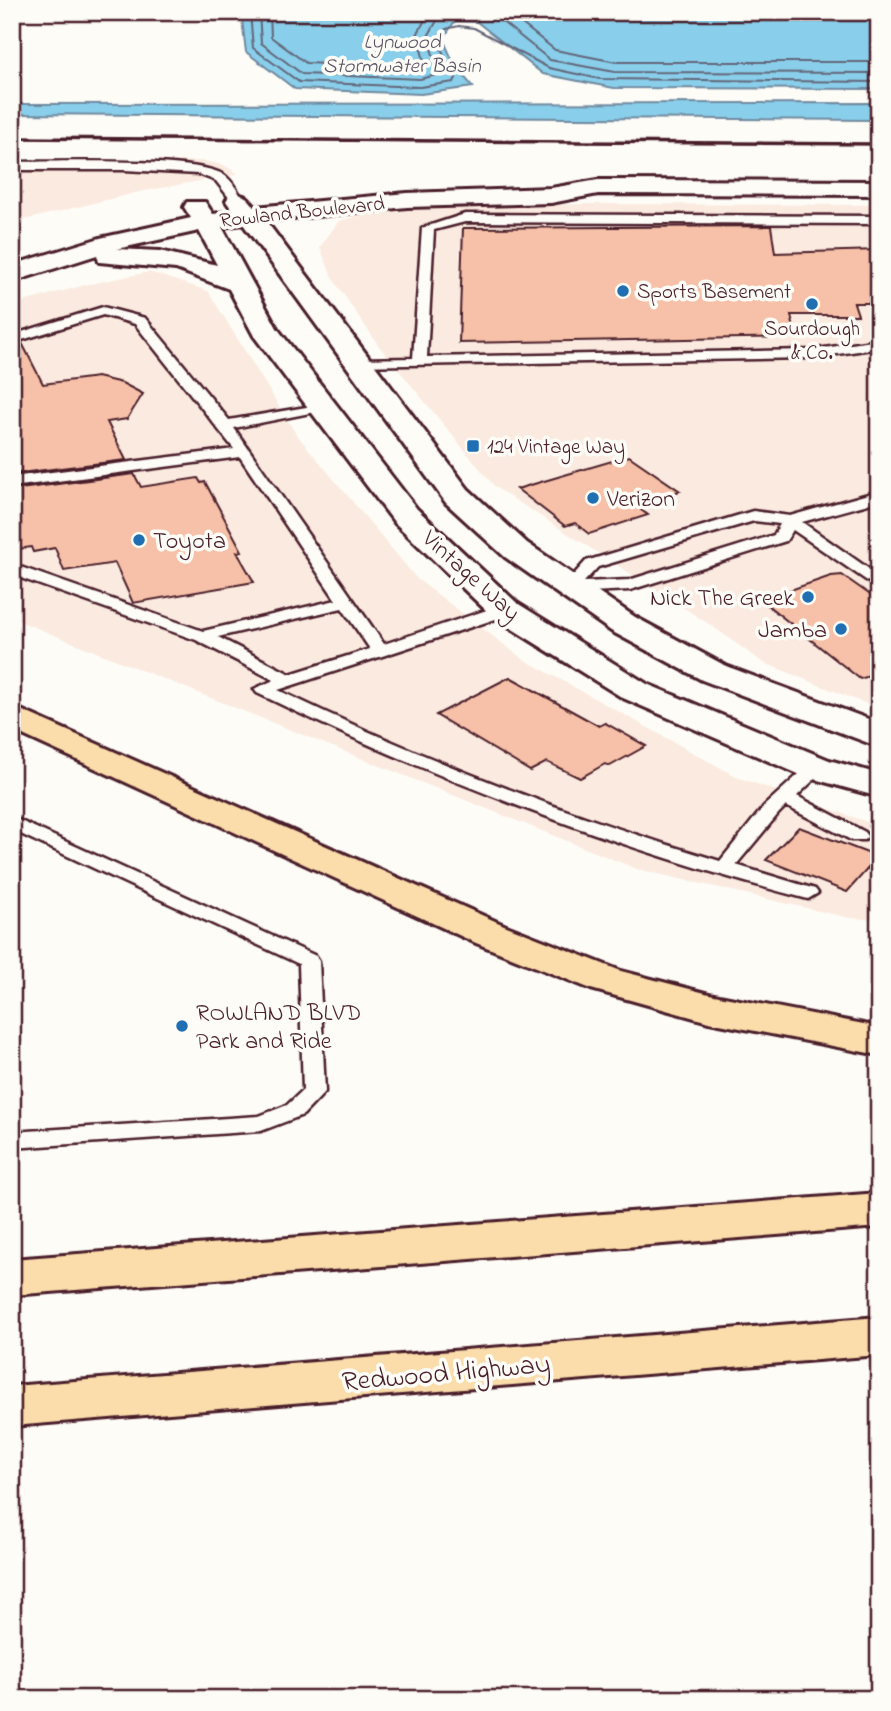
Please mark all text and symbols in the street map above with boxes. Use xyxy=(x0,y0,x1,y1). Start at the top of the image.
water label: Lynwood Stormwater Basin xyxy=(323,28,482,82)
street label: Rowland Boulevard xyxy=(218,189,386,237)
place label: Sports Basement xyxy=(637,278,791,308)
marker: Sports Basement xyxy=(615,283,631,299)
marker: Sourdough & Co. xyxy=(804,296,820,312)
place label: Sourdough & Co. xyxy=(764,315,860,369)
place label: 124 Vintage Way xyxy=(487,433,625,465)
marker: 124 Vintage Way xyxy=(465,438,481,454)
place label: Verizon xyxy=(606,483,675,518)
marker: Verizon xyxy=(585,490,601,506)
street label: Vintage Way xyxy=(412,522,527,631)
place label: Toyota xyxy=(153,525,226,561)
marker: Toyota xyxy=(131,532,147,548)
place label: Nick The Greek xyxy=(650,582,794,617)
marker: Nick The Greek xyxy=(800,589,816,605)
place label: Jamba xyxy=(758,614,827,649)
marker: Jamba xyxy=(833,621,849,637)
place label: ROWLAND BLVD Park and Ride xyxy=(196,997,361,1060)
marker: ROWLAND BLVD Park and Ride xyxy=(174,1018,190,1034)
street label: Redwood Highway xyxy=(340,1345,552,1404)

